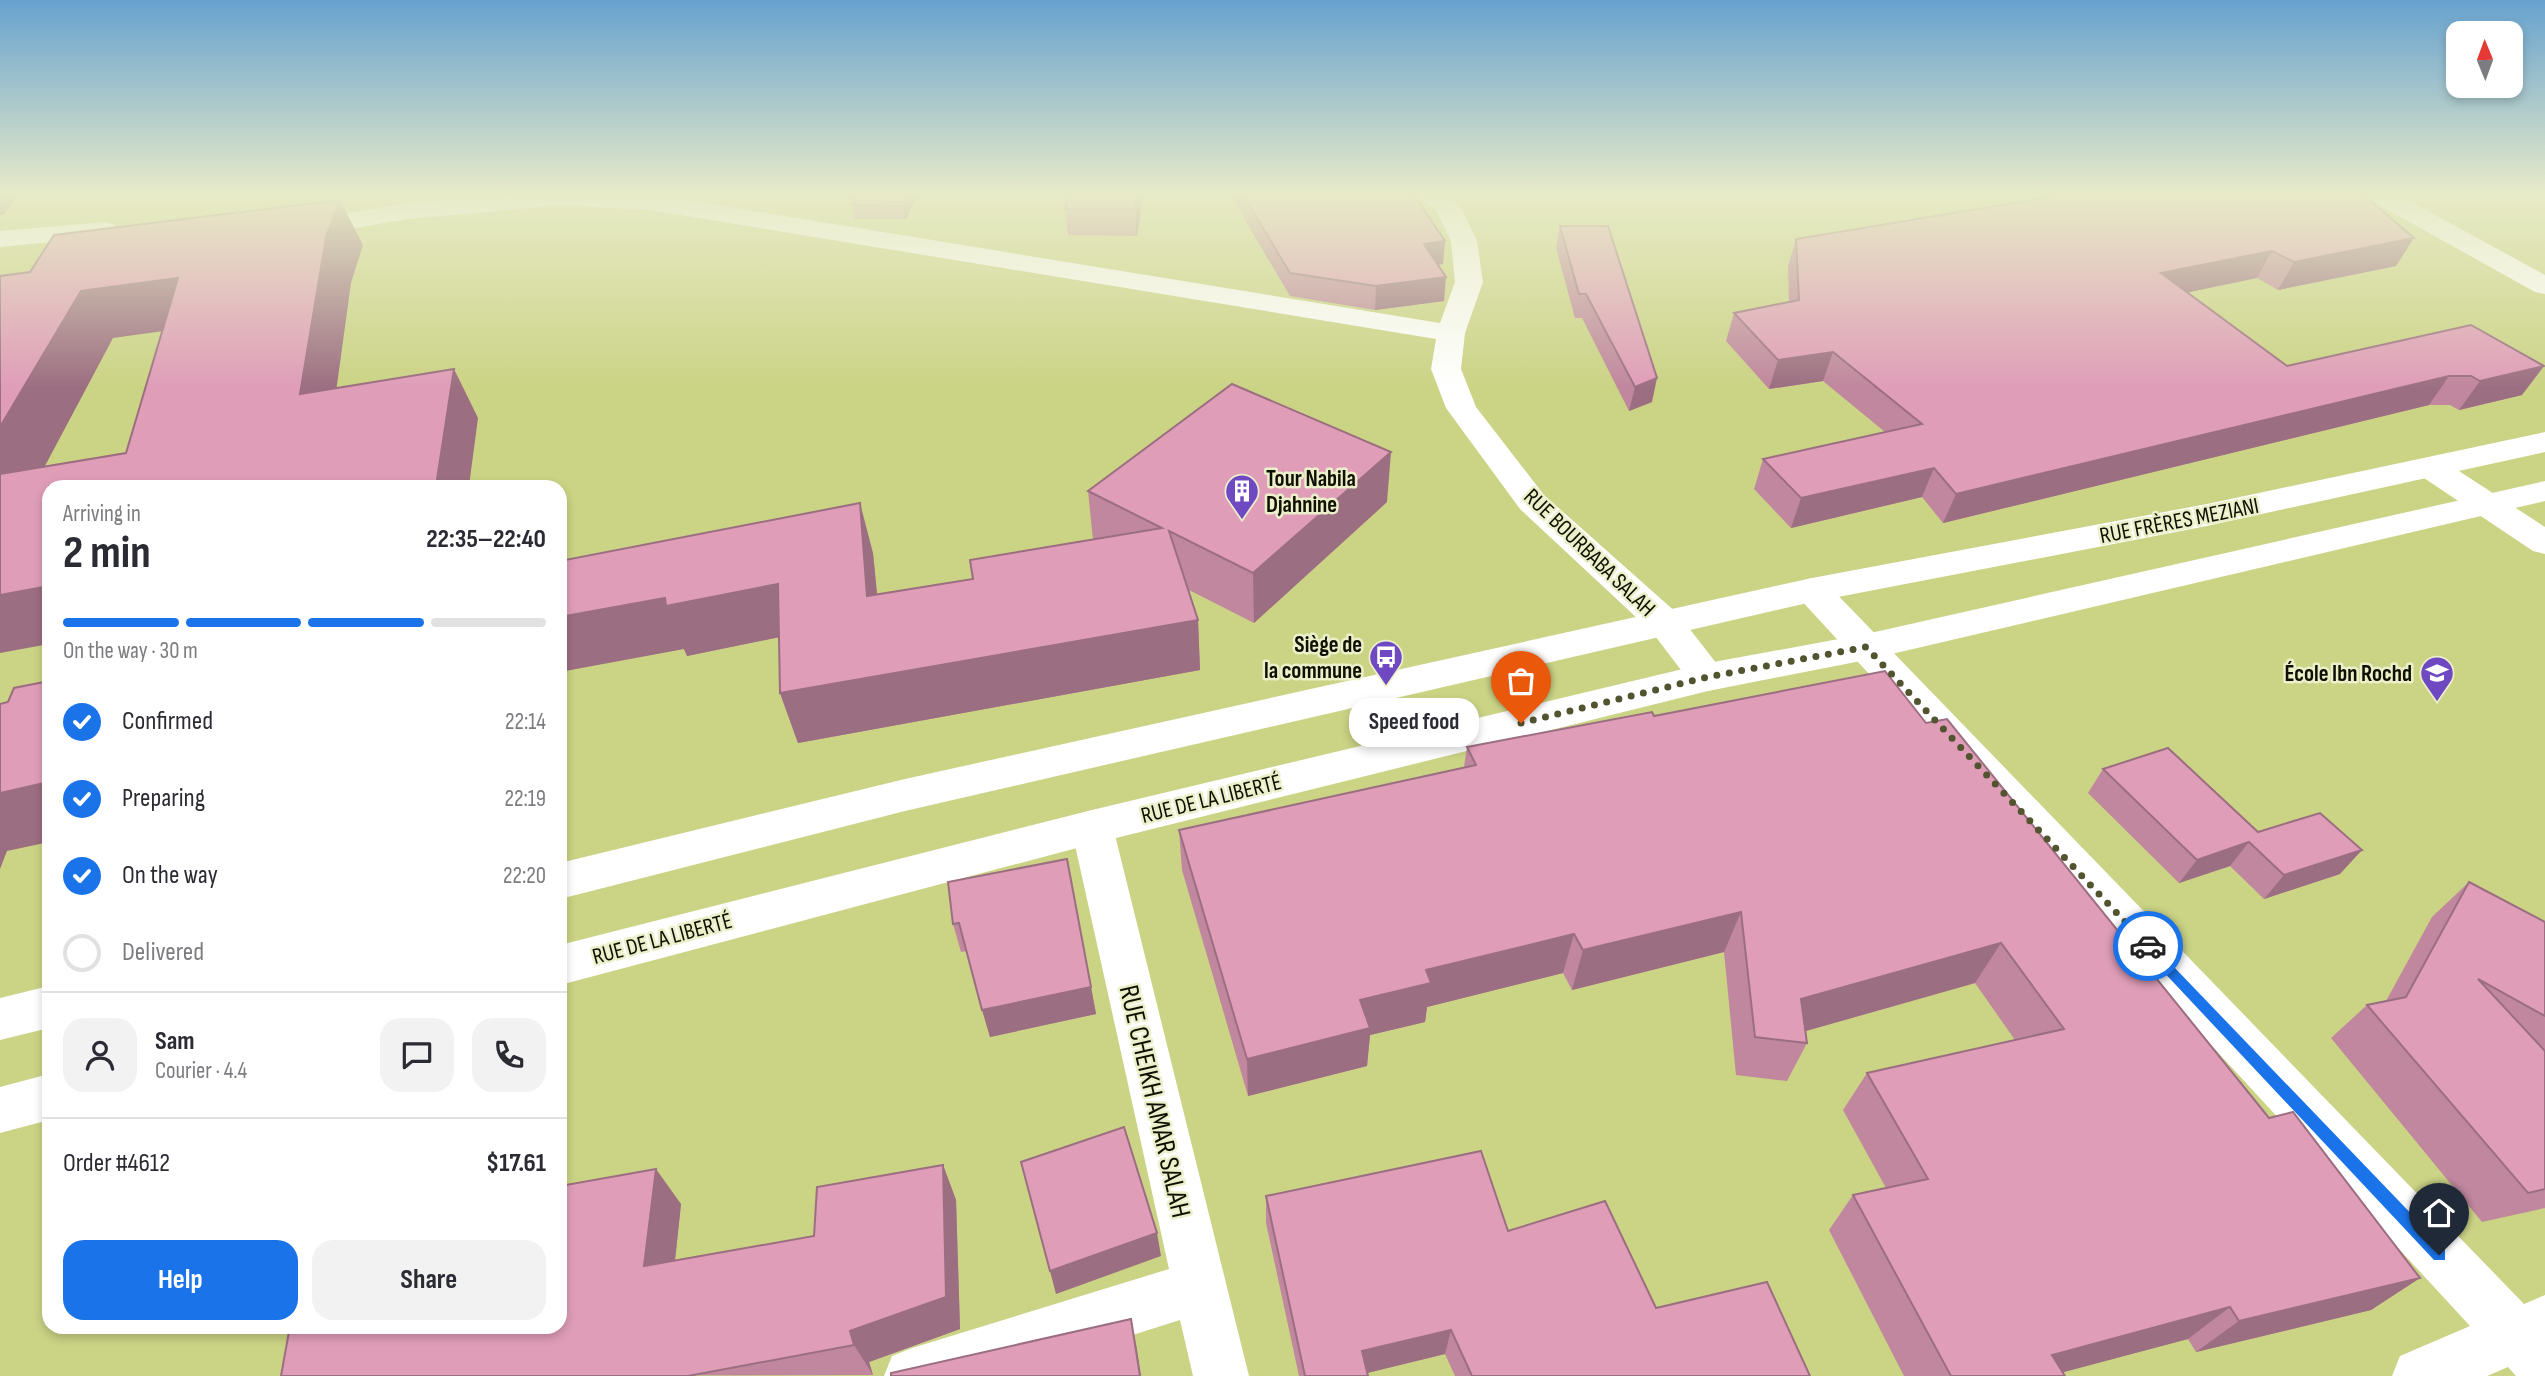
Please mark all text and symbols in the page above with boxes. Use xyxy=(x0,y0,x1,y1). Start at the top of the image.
north arrow xyxy=(2446,21,2524,98)
map controls xyxy=(2446,21,2523,98)
place label: Tour Nabila Djahnine xyxy=(1266,465,1356,519)
building icon: Tour Nabila Djahnine xyxy=(1223,472,1261,521)
street label: RUE BOURBABA SALAH xyxy=(1518,483,1661,623)
street label: RUE FRÈRES MEZIANI xyxy=(2097,492,2261,550)
text: Arriving in xyxy=(63,500,141,528)
text: 22:35–22:40 xyxy=(426,524,546,555)
text: 2 min xyxy=(63,526,151,581)
place label: Siège de la commune xyxy=(1264,631,1362,685)
text: On the way · 30 m xyxy=(63,637,198,665)
bus stop icon: Siège de la commune xyxy=(1367,638,1405,687)
pin xyxy=(1491,651,1551,723)
school or university icon: École Ibn Rochd xyxy=(2418,654,2456,703)
place label: École Ibn Rochd xyxy=(2284,660,2412,688)
icon: bag xyxy=(1502,662,1540,700)
callout: Speed food xyxy=(1350,698,1479,748)
icon: check xyxy=(63,703,101,741)
text: Confirmed xyxy=(122,706,213,737)
text: 22:14 xyxy=(505,708,546,736)
text: Speed food xyxy=(1369,708,1459,736)
street label: RUE DE LA LIBERTÉ xyxy=(1138,768,1284,830)
icon: check xyxy=(63,780,101,818)
text: Preparing xyxy=(122,783,205,814)
text: 22:19 xyxy=(504,785,546,813)
icon: check xyxy=(63,857,101,895)
text: On the way xyxy=(122,860,218,891)
text: 22:20 xyxy=(503,862,546,890)
street label: RUE DE LA LIBERTÉ xyxy=(589,907,735,971)
courier xyxy=(2113,911,2183,981)
icon: car xyxy=(2129,927,2167,965)
text: Delivered xyxy=(122,937,204,968)
street label: RUE CHEIKH AMAR SALAH xyxy=(1112,982,1197,1221)
button: person xyxy=(63,1018,137,1092)
button: chat xyxy=(380,1018,454,1092)
button: phone xyxy=(472,1018,546,1092)
text: Sam xyxy=(155,1026,195,1057)
text: Courier · 4.4 xyxy=(155,1057,247,1085)
text: Order #4612 xyxy=(63,1148,170,1179)
text: $17.61 xyxy=(486,1148,546,1179)
pin xyxy=(2409,1183,2469,1255)
icon: home xyxy=(2420,1194,2458,1232)
button: Help xyxy=(63,1240,298,1320)
button: Share xyxy=(312,1240,546,1320)

